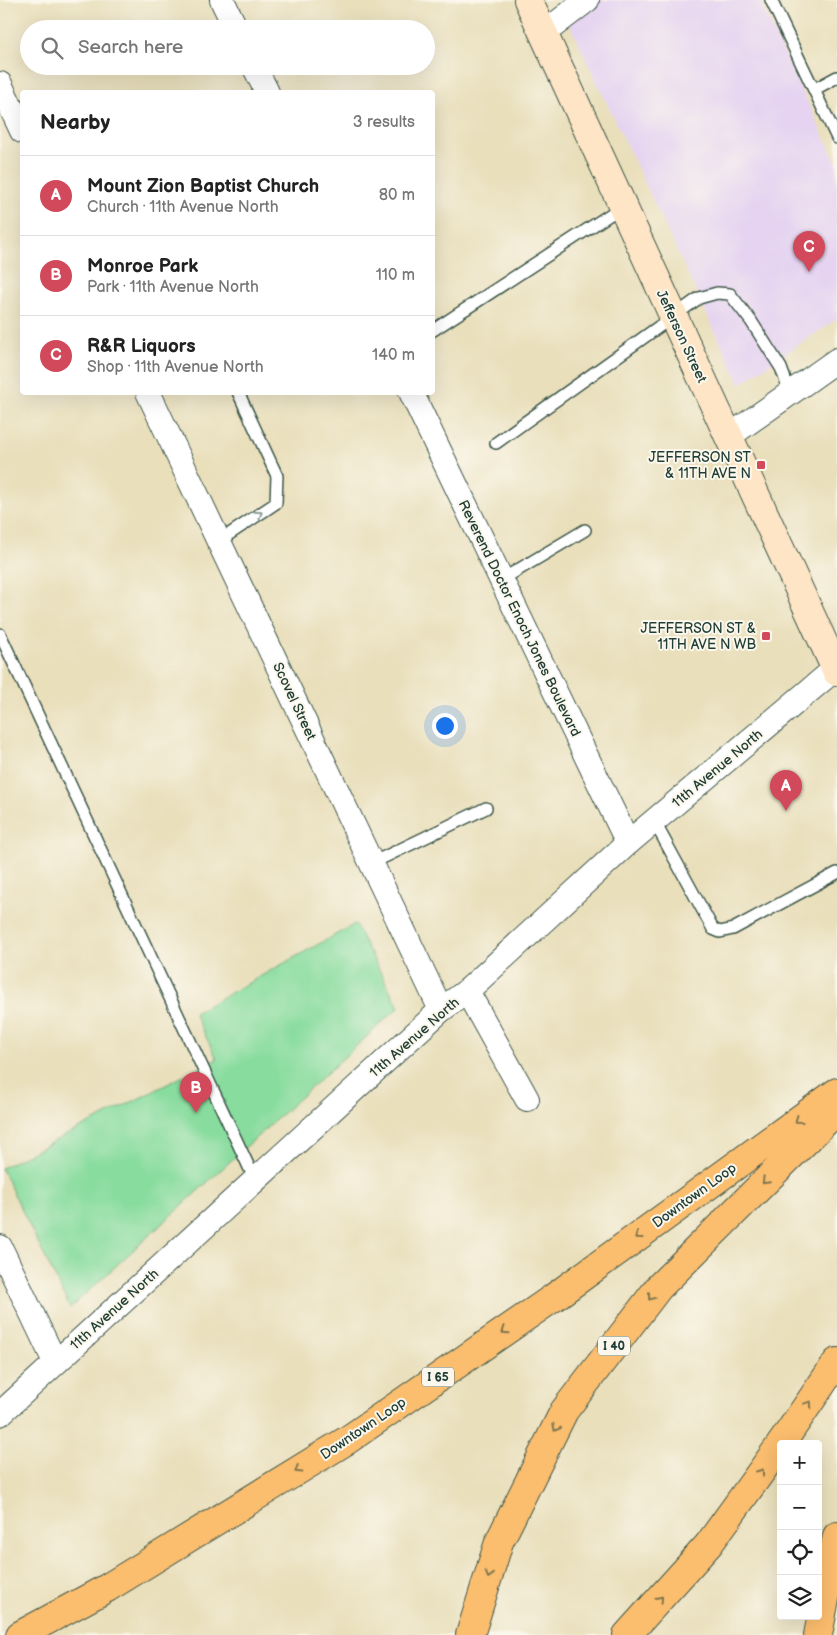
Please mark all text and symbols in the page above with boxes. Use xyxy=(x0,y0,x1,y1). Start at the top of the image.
search box xyxy=(20,20,435,75)
icon: search xyxy=(38,34,66,62)
text: Search here xyxy=(78,36,183,59)
text: Nearby xyxy=(40,110,110,135)
text: 3 results xyxy=(353,113,415,132)
text: Mount Zion Baptist Church xyxy=(87,175,319,198)
text: A xyxy=(51,186,61,205)
text: 80 m xyxy=(379,186,415,205)
text: Church · 11th Avenue North xyxy=(87,198,279,217)
pin: C xyxy=(793,231,825,272)
text: Monroe Park xyxy=(87,255,198,278)
text: B xyxy=(50,266,62,285)
text: 110 m xyxy=(376,266,415,285)
text: Park · 11th Avenue North xyxy=(87,278,259,297)
street label: Jefferson Street xyxy=(653,287,711,386)
text: R&R Liquors xyxy=(87,335,196,358)
text: C xyxy=(50,346,62,365)
text: 140 m xyxy=(372,346,415,365)
text: Shop · 11th Avenue North xyxy=(87,358,264,377)
place label: JEFFERSON ST & 11TH AVE N xyxy=(649,449,752,482)
marker: JEFFERSON ST & 11TH AVE N xyxy=(755,459,767,471)
street label: Reverend Doctor Enoch Jones Boulevard xyxy=(455,497,584,739)
one-way arrow xyxy=(254,511,263,520)
place label: JEFFERSON ST & 11TH AVE N WB xyxy=(640,620,756,653)
marker: JEFFERSON ST & 11TH AVE N WB xyxy=(760,630,772,642)
street label: Scovel Street xyxy=(269,660,320,743)
your location xyxy=(432,713,458,739)
street label: 11th Avenue North xyxy=(669,725,766,811)
pin: A xyxy=(770,770,802,811)
street label: 11th Avenue North xyxy=(366,994,463,1081)
pin: B xyxy=(180,1072,212,1113)
one-way arrow xyxy=(794,1114,803,1123)
street label: Downtown Loop xyxy=(649,1159,740,1232)
one-way arrow xyxy=(762,1175,771,1184)
one-way arrow xyxy=(634,1230,644,1239)
street label: 11th Avenue North xyxy=(67,1265,162,1354)
one-way arrow xyxy=(649,1291,657,1300)
one-way arrow xyxy=(502,1324,511,1334)
road number: I 40 xyxy=(598,1336,630,1355)
road number: I 65 xyxy=(422,1368,454,1386)
street label: Downtown Loop xyxy=(317,1394,409,1463)
one-way arrow xyxy=(803,1400,812,1410)
one-way arrow xyxy=(552,1423,562,1432)
map controls xyxy=(777,1440,822,1620)
button: + xyxy=(777,1440,822,1485)
one-way arrow xyxy=(294,1464,304,1473)
one-way arrow xyxy=(755,1468,764,1478)
button: − xyxy=(777,1485,822,1530)
button: locate xyxy=(777,1530,822,1575)
one-way arrow xyxy=(484,1571,494,1579)
button: layers xyxy=(777,1575,822,1620)
one-way arrow xyxy=(654,1595,663,1604)

